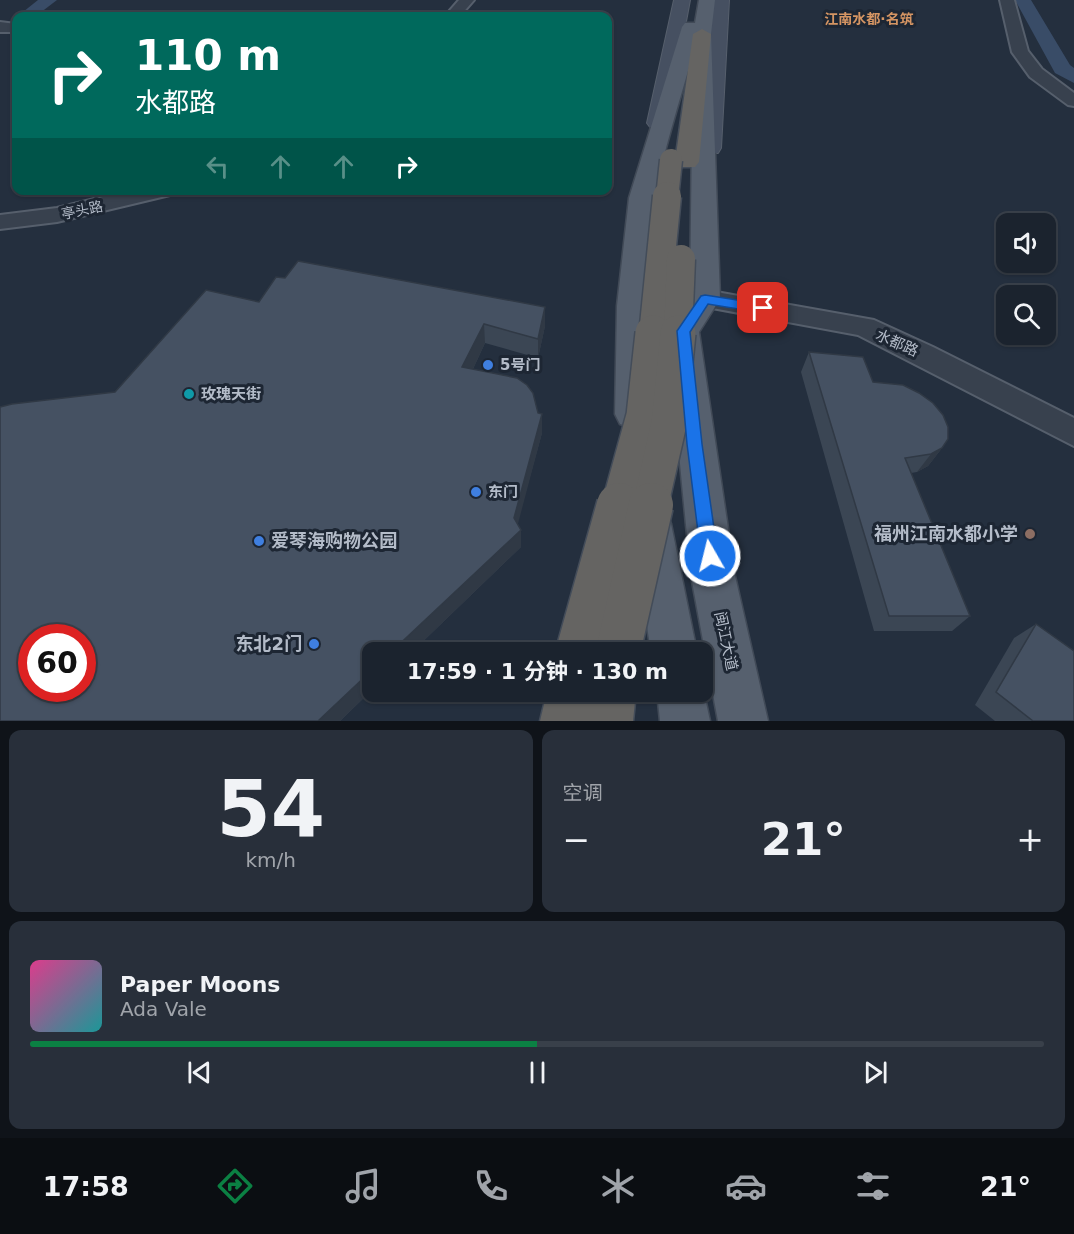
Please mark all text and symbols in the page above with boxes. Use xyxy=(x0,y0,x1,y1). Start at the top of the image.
district label: 江南水都·名筑 xyxy=(824,11,914,27)
text: 110 m xyxy=(135,31,281,80)
icon: right xyxy=(36,36,114,114)
text: 水都路 xyxy=(135,87,216,118)
icon: left xyxy=(201,150,234,183)
icon: ahead xyxy=(264,150,297,183)
icon: ahead xyxy=(327,150,360,183)
icon: right xyxy=(390,150,423,183)
street label: 亭头路 xyxy=(60,198,104,222)
map controls xyxy=(996,213,1056,345)
button: sound xyxy=(996,213,1056,273)
pin xyxy=(737,282,788,333)
button: search xyxy=(996,285,1056,345)
icon: arrive xyxy=(746,291,779,324)
street label: 水都路 xyxy=(873,326,921,360)
place label: 5号门 xyxy=(500,356,540,374)
marker: 5号门 xyxy=(481,358,495,372)
place label: 玫瑰天街 xyxy=(201,385,261,403)
marker: 玫瑰天街 xyxy=(182,387,196,401)
place label: 东门 xyxy=(488,483,518,501)
marker: 东门 xyxy=(469,485,483,499)
place label: 福州江南水都小学 xyxy=(874,523,1018,544)
position arrow xyxy=(678,524,742,588)
marker: 福州江南水都小学 xyxy=(1023,527,1037,541)
place label: 爱琴海购物公园 xyxy=(271,530,397,551)
marker: 爱琴海购物公园 xyxy=(252,534,266,548)
street label: 闽江大道 xyxy=(711,610,741,672)
speed limit sign: 60 xyxy=(18,624,96,702)
place label: 东北2门 xyxy=(235,633,302,654)
marker: 东北2门 xyxy=(307,637,321,651)
text: 17:59 · 1 分钟 · 130 m xyxy=(407,659,668,684)
text: 54 xyxy=(216,764,325,854)
text: 空调 xyxy=(563,781,603,805)
text: 21° xyxy=(761,813,846,866)
text: − xyxy=(563,820,590,859)
text: + xyxy=(1016,820,1044,859)
text: km/h xyxy=(246,848,296,872)
text: Paper Moons xyxy=(120,972,280,997)
text: Ada Vale xyxy=(120,997,207,1021)
icon: previous xyxy=(183,1056,216,1089)
icon: pause xyxy=(521,1056,554,1089)
icon: next xyxy=(859,1056,892,1089)
icon: directions xyxy=(214,1165,256,1207)
icon: music xyxy=(342,1165,384,1207)
icon: phone xyxy=(470,1165,512,1207)
icon: climate xyxy=(597,1165,639,1207)
icon: car xyxy=(725,1165,767,1207)
icon: filters xyxy=(852,1165,894,1207)
text: 17:58 xyxy=(43,1171,129,1202)
text: 21° xyxy=(980,1171,1031,1202)

